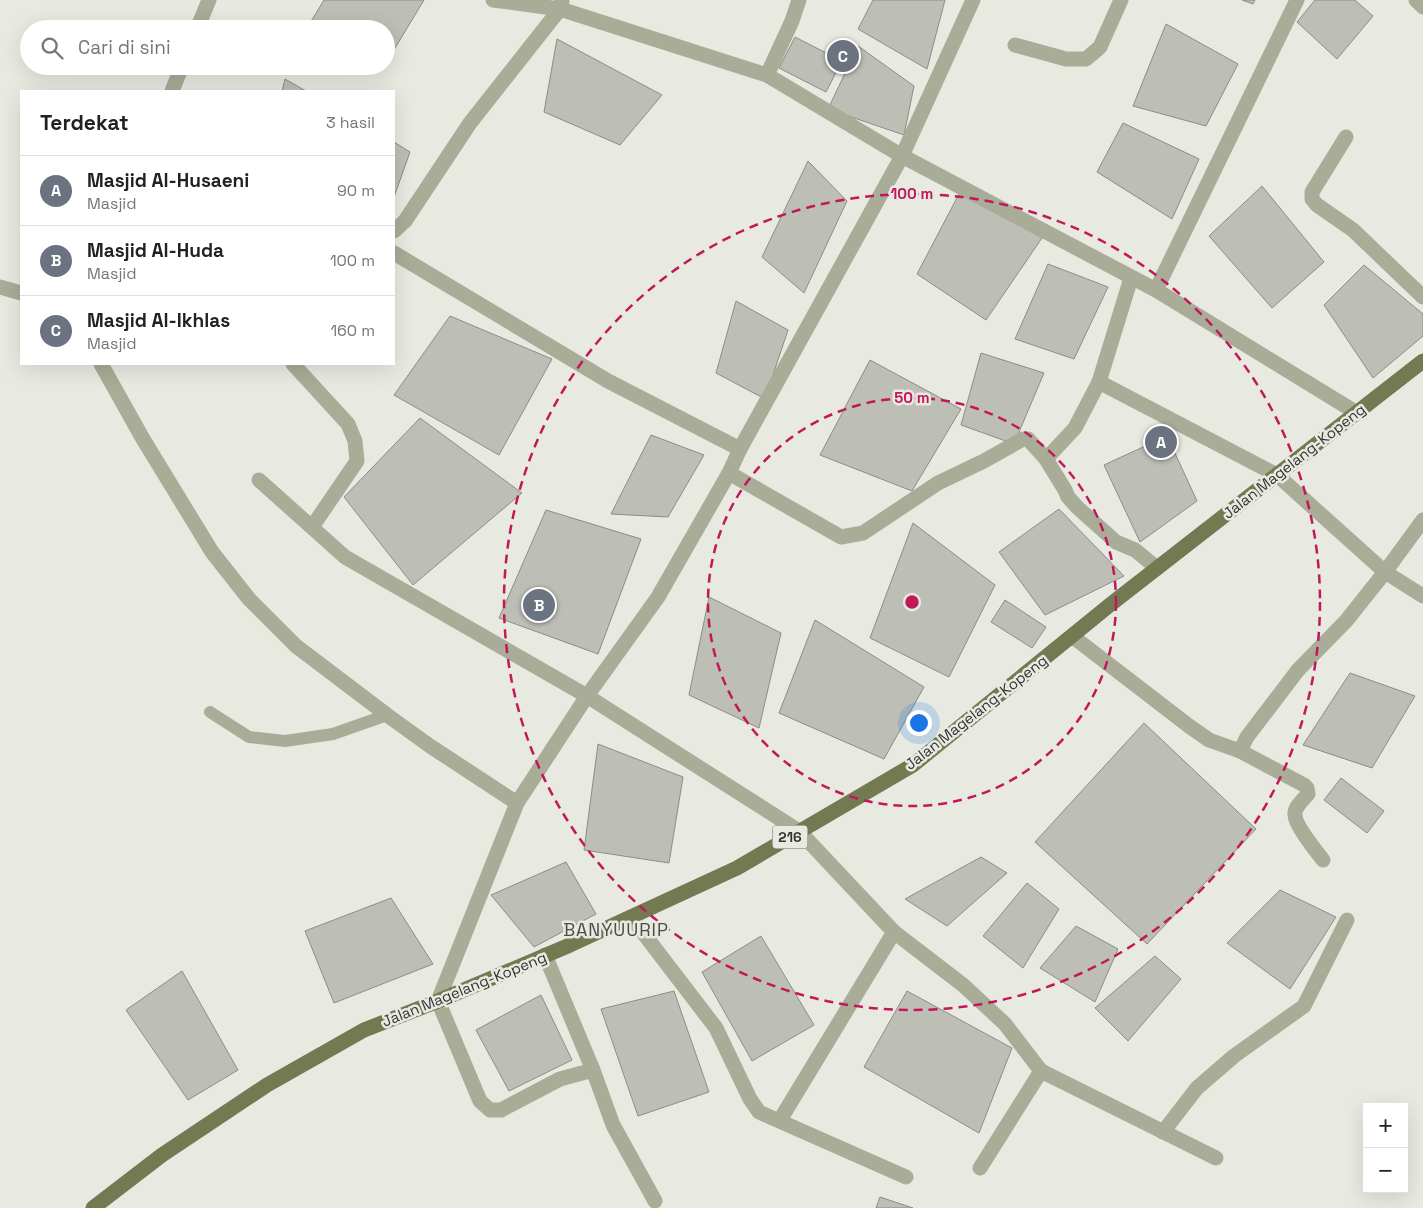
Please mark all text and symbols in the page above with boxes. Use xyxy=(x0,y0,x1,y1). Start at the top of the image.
search box xyxy=(20,20,395,75)
icon: search xyxy=(38,34,66,62)
text: Cari di sini xyxy=(78,35,171,60)
pin: C xyxy=(827,37,859,75)
text: Terdekat xyxy=(40,109,129,136)
text: 3 hasil xyxy=(326,112,375,133)
text: Masjid Al-Husaeni xyxy=(87,168,249,193)
text: A xyxy=(51,180,61,201)
text: 90 m xyxy=(337,180,375,201)
text: 100 m xyxy=(891,184,933,203)
text: Masjid xyxy=(87,193,137,214)
text: Masjid Al-Huda xyxy=(87,238,224,263)
text: B xyxy=(51,250,61,271)
text: 100 m xyxy=(330,250,375,271)
text: Masjid xyxy=(87,263,137,284)
text: Masjid Al-Ikhlas xyxy=(87,308,230,333)
text: C xyxy=(51,320,61,341)
text: 160 m xyxy=(330,320,375,341)
text: Masjid xyxy=(87,333,137,354)
text: 50 m xyxy=(894,388,930,407)
street label: Jalan Magelang-Kopeng xyxy=(1219,399,1369,523)
pin: A xyxy=(1145,423,1177,461)
pin: B xyxy=(523,586,555,624)
centre of rings xyxy=(903,593,921,611)
street label: Jalan Magelang-Kopeng xyxy=(901,650,1051,774)
your location xyxy=(906,710,932,736)
road number: 216 xyxy=(772,826,808,849)
district label: BANYUURIP xyxy=(563,918,669,941)
street label: Jalan Magelang-Kopeng xyxy=(379,947,549,1031)
map controls xyxy=(1363,1103,1408,1193)
button: + xyxy=(1363,1103,1408,1148)
button: − xyxy=(1363,1148,1408,1193)

